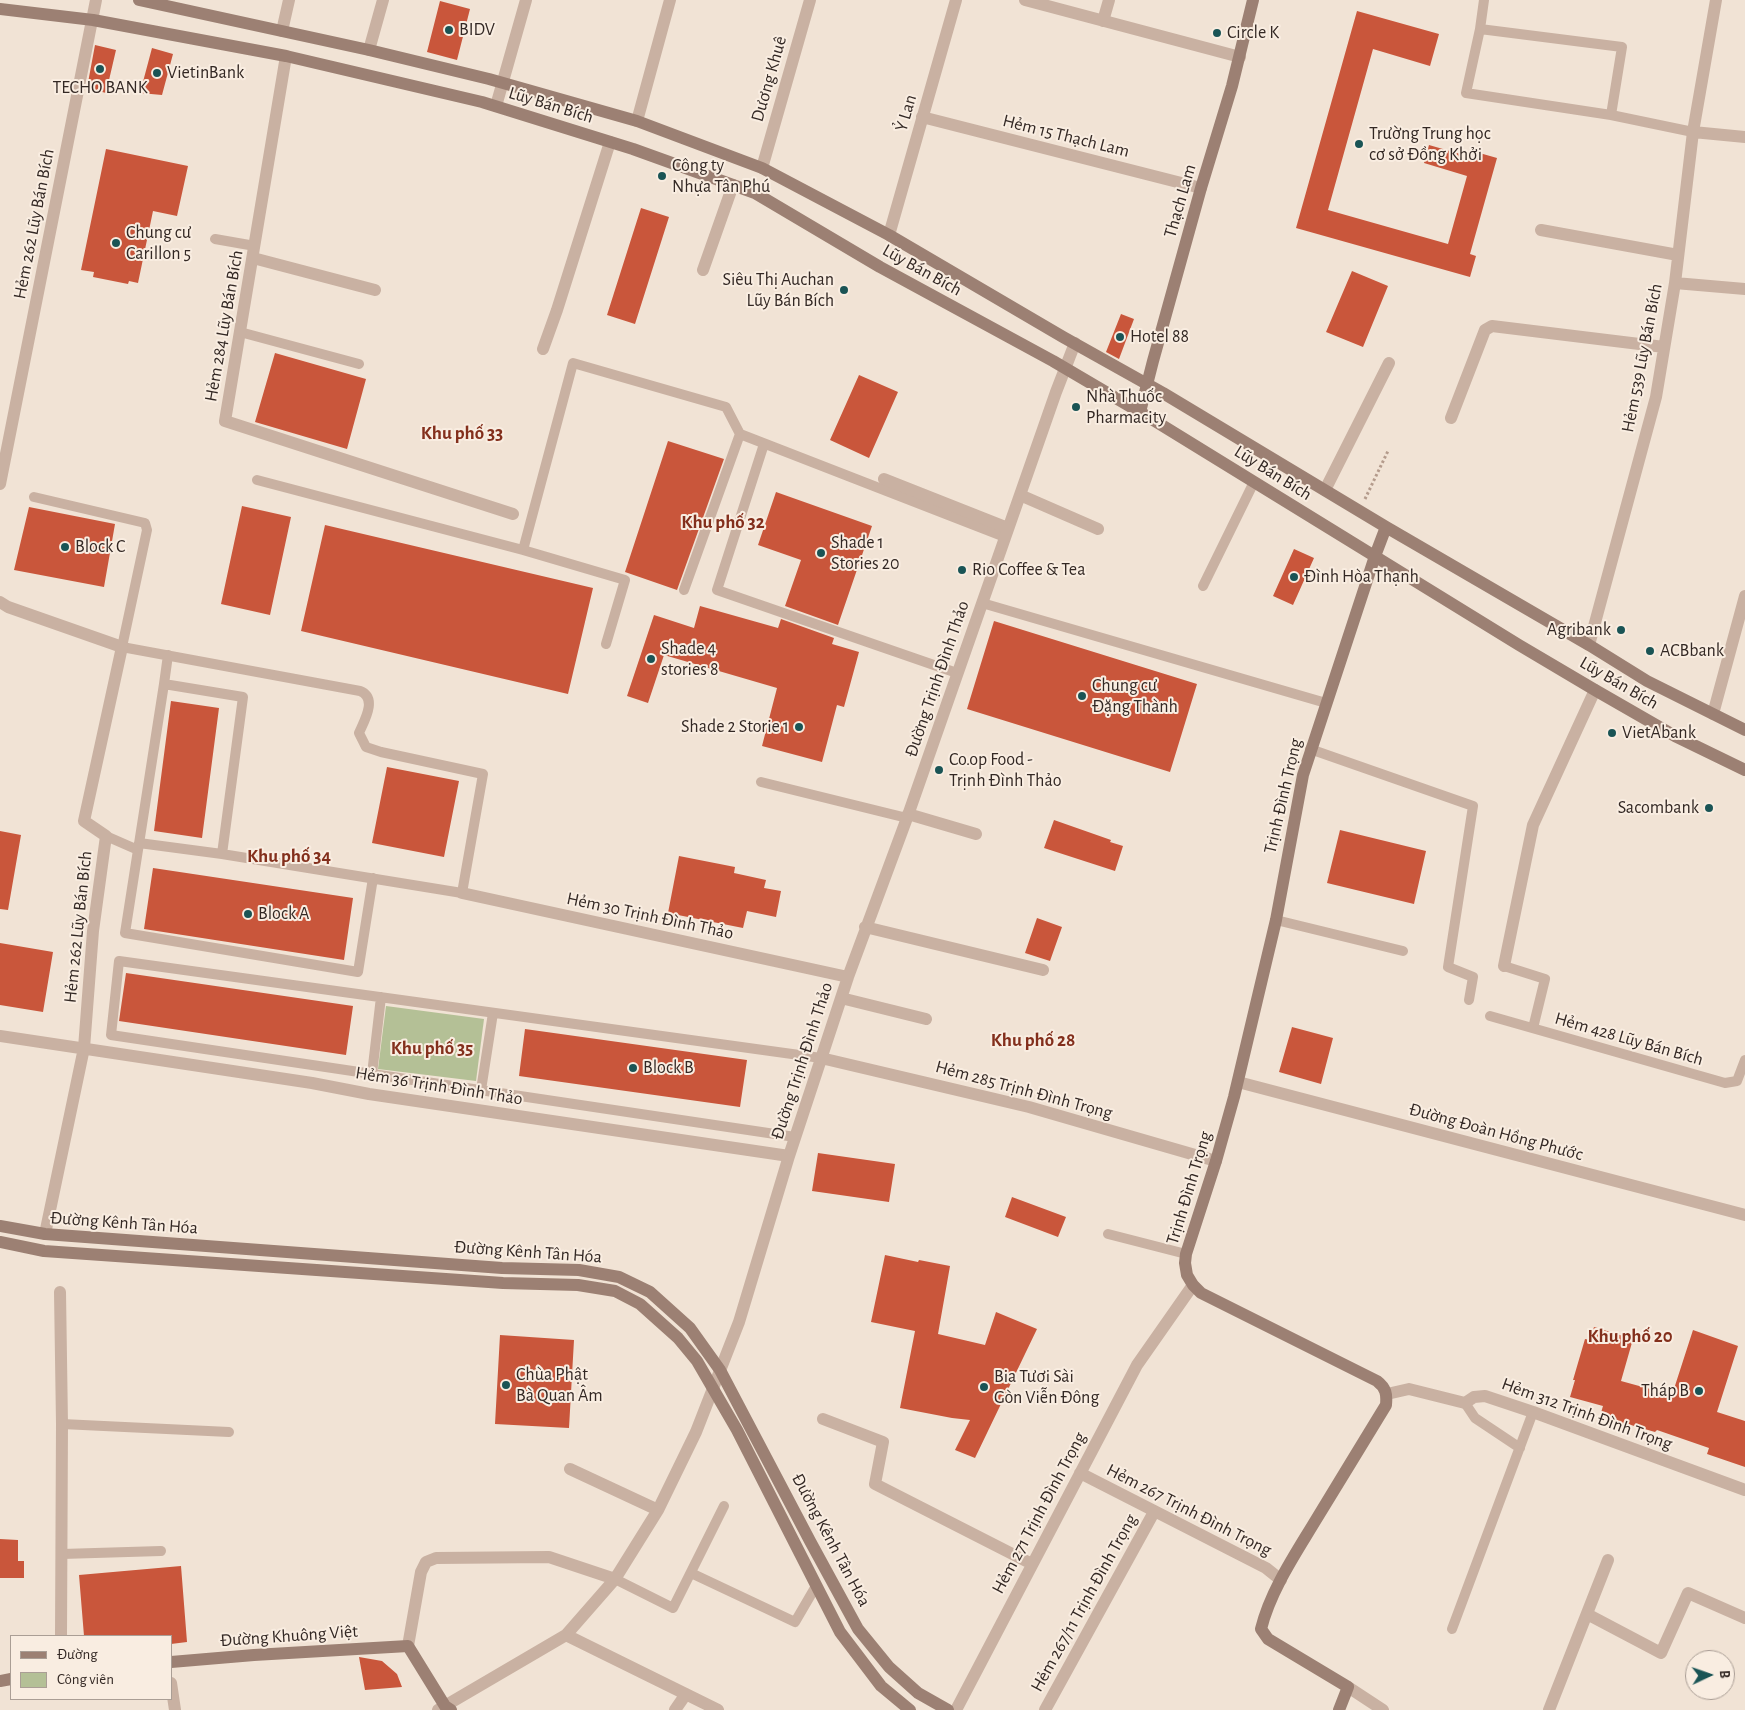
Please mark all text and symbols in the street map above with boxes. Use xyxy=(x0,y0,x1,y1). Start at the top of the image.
place label: BIDV xyxy=(459,19,495,41)
place label: Circle K xyxy=(1227,22,1279,44)
marker: BIDV xyxy=(443,24,455,36)
marker: Circle K xyxy=(1211,27,1223,39)
street label: Dương Khuê xyxy=(746,34,792,124)
place label: VietinBank xyxy=(167,62,244,84)
marker: TECHO BANK xyxy=(94,63,106,75)
marker: VietinBank xyxy=(151,67,163,79)
place label: TECHO BANK xyxy=(52,77,148,99)
street label: Lũy Bán Bích xyxy=(506,82,596,128)
street label: Ỷ Lan xyxy=(890,92,922,134)
street label: Hẻm 15 Thạch Lam xyxy=(1000,110,1132,162)
place label: Trường Trung học cơ sở Đồng Khởi xyxy=(1369,123,1491,166)
marker: Trường Trung học cơ sở Đồng Khởi xyxy=(1353,138,1365,150)
street label: Hẻm 262 Lũy Bán Bích xyxy=(9,147,59,301)
place label: Công ty Nhựa Tân Phú xyxy=(672,155,770,198)
street label: Thạch Lam xyxy=(1159,162,1201,240)
marker: Công ty Nhựa Tân Phú xyxy=(656,170,668,182)
place label: Chung cư Carillon 5 xyxy=(126,222,191,264)
marker: Chung cư Carillon 5 xyxy=(110,237,122,249)
street label: Lũy Bán Bích xyxy=(879,239,965,301)
street label: Hẻm 284 Lũy Bán Bích xyxy=(200,249,248,403)
place label: Siêu Thị Auchan Lũy Bán Bích xyxy=(722,269,834,312)
street label: Hẻm 539 Lũy Bán Bích xyxy=(1617,282,1667,434)
marker: Siêu Thị Auchan Lũy Bán Bích xyxy=(838,284,850,296)
place label: Hotel 88 xyxy=(1130,326,1189,348)
marker: Hotel 88 xyxy=(1114,331,1126,343)
place label: Nhà Thuốc Pharmacity xyxy=(1086,386,1166,428)
marker: Nhà Thuốc Pharmacity xyxy=(1070,401,1082,413)
district label: Khu phố 33 xyxy=(421,422,503,444)
street label: Lũy Bán Bích xyxy=(1230,441,1316,505)
district label: Khu phố 32 xyxy=(681,511,765,533)
place label: Shade 1 Stories 20 xyxy=(831,532,899,574)
place label: Block C xyxy=(75,536,125,558)
marker: Block C xyxy=(59,541,71,553)
marker: Shade 1 Stories 20 xyxy=(815,547,827,559)
place label: Rio Coffee & Tea xyxy=(972,559,1085,581)
marker: Rio Coffee & Tea xyxy=(956,564,968,576)
place label: Đình Hòa Thạnh xyxy=(1304,566,1419,588)
marker: Đình Hòa Thạnh xyxy=(1288,571,1300,583)
street label: Đường Trịnh Đình Thảo xyxy=(900,598,974,760)
place label: Agribank xyxy=(1547,619,1611,641)
marker: Agribank xyxy=(1615,624,1627,636)
place label: Shade 4 stories 8 xyxy=(661,638,718,681)
place label: ACBbank xyxy=(1660,640,1724,662)
marker: ACBbank xyxy=(1644,645,1656,657)
street label: Lũy Bán Bích xyxy=(1576,652,1662,714)
marker: Shade 4 stories 8 xyxy=(645,653,657,665)
place label: Chung cư Đặng Thành xyxy=(1092,675,1178,718)
marker: Chung cư Đặng Thành xyxy=(1076,690,1088,702)
place label: Shade 2 Storie 1 xyxy=(681,716,789,738)
marker: Shade 2 Storie 1 xyxy=(793,721,805,733)
place label: VietAbank xyxy=(1622,722,1696,744)
marker: VietAbank xyxy=(1606,727,1618,739)
street label: Trịnh Đình Trọng xyxy=(1259,736,1307,856)
place label: Co.op Food - Trịnh Đình Thảo xyxy=(949,749,1062,792)
marker: Co.op Food - Trịnh Đình Thảo xyxy=(933,764,945,776)
place label: Sacombank xyxy=(1618,797,1699,819)
marker: Sacombank xyxy=(1703,802,1715,814)
district label: Khu phố 34 xyxy=(247,845,331,867)
street label: Hẻm 262 Lũy Bán Bích xyxy=(59,850,97,1004)
street label: Hẻm 30 Trịnh Đình Thảo xyxy=(565,888,735,944)
place label: Block A xyxy=(258,903,309,925)
marker: Block A xyxy=(242,908,254,920)
street label: Đường Trịnh Đình Thảo xyxy=(766,980,838,1142)
street label: Hẻm 428 Lũy Bán Bích xyxy=(1552,1007,1706,1071)
district label: Khu phố 28 xyxy=(991,1029,1075,1051)
district label: Khu phố 35 xyxy=(391,1037,473,1059)
street label: Hẻm 285 Trịnh Đình Trọng xyxy=(933,1056,1115,1124)
place label: Block B xyxy=(643,1057,694,1079)
street label: Hẻm 36 Trịnh Đình Thảo xyxy=(354,1062,524,1110)
marker: Block B xyxy=(627,1062,639,1074)
street label: Đường Đoàn Hồng Phước xyxy=(1407,1098,1585,1166)
street label: Trịnh Đình Trọng xyxy=(1161,1129,1217,1247)
street label: Đường Kênh Tân Hóa xyxy=(49,1207,199,1239)
street label: Đường Kênh Tân Hóa xyxy=(453,1236,603,1268)
district label: Khu phố 20 xyxy=(1587,1325,1673,1347)
place label: Chùa Phật Bà Quan Âm xyxy=(516,1364,603,1406)
place label: Bia Tươi Sài Gòn Viễn Đông xyxy=(994,1366,1099,1408)
street label: Hẻm 312 Trịnh Đình Trọng xyxy=(1499,1373,1675,1455)
marker: Chùa Phật Bà Quan Âm xyxy=(500,1379,512,1391)
place label: Tháp B xyxy=(1641,1380,1689,1402)
marker: Bia Tươi Sài Gòn Viễn Đông xyxy=(978,1381,990,1393)
marker: Tháp B xyxy=(1693,1385,1705,1397)
street label: Hẻm 271 Trịnh Đình Trọng xyxy=(987,1428,1091,1598)
street label: Hẻm 267 Trịnh Đình Trọng xyxy=(1103,1459,1275,1561)
street label: Đường Kênh Tân Hóa xyxy=(787,1470,875,1610)
street label: Hẻm 267/11 Trịnh Đình Trọng xyxy=(1026,1510,1142,1696)
street label: Đường Khuông Việt xyxy=(219,1620,359,1652)
legend xyxy=(10,1635,172,1700)
text: Đường xyxy=(57,1647,97,1662)
north arrow xyxy=(1685,1650,1735,1700)
text: B xyxy=(1717,1670,1731,1679)
text: Công viên xyxy=(57,1672,114,1687)

